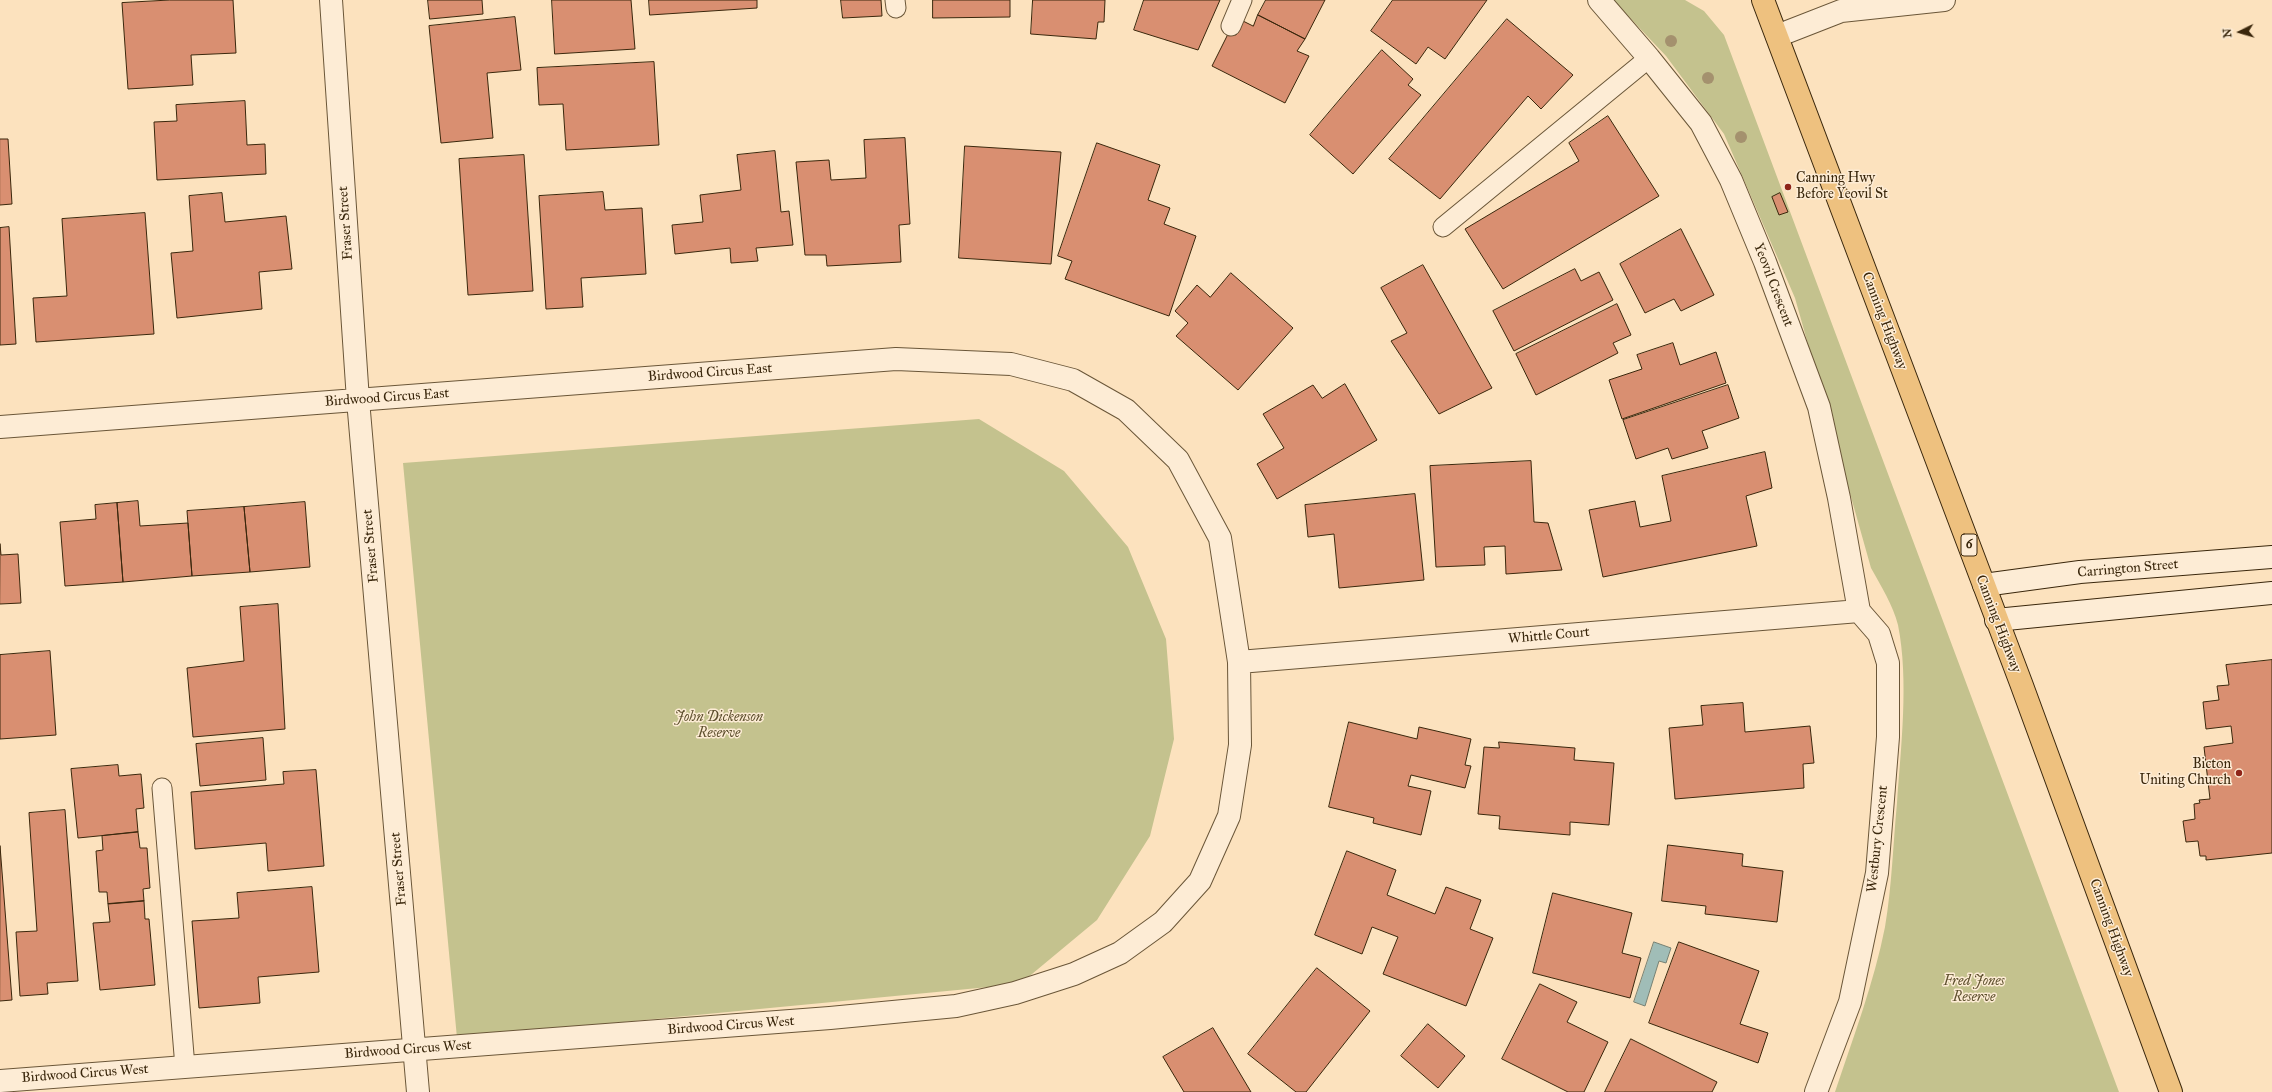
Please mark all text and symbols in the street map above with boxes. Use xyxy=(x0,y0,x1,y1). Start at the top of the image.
north arrow xyxy=(2220,12,2260,52)
text: N xyxy=(2221,28,2234,38)
place label: Canning Hwy Before Yeovil St xyxy=(1796,171,1888,204)
marker: Canning Hwy Before Yeovil St xyxy=(1783,182,1793,192)
street label: Fraser Street xyxy=(335,186,357,260)
street label: Yeovil Crescent xyxy=(1749,241,1797,329)
street label: Canning Highway xyxy=(1858,270,1910,372)
street label: Birdwood Circus East xyxy=(647,360,773,386)
street label: Birdwood Circus East xyxy=(324,385,450,411)
street label: Fraser Street xyxy=(359,508,383,584)
road number: 6 xyxy=(1961,534,1977,556)
street label: Carrington Street xyxy=(2077,556,2179,582)
street label: Canning Highway xyxy=(1972,573,2024,675)
street label: Whittle Court xyxy=(1508,624,1590,648)
park label: John Dickenson Reserve xyxy=(675,710,763,742)
place label: Bicton Uniting Church xyxy=(2139,757,2231,790)
marker: Bicton Uniting Church xyxy=(2234,768,2244,778)
street label: Westbury Crescent xyxy=(1864,785,1892,893)
street label: Fraser Street xyxy=(387,831,411,907)
street label: Canning Highway xyxy=(2085,877,2137,979)
park label: Fred Jones Reserve xyxy=(1943,974,2005,1006)
street label: Birdwood Circus West xyxy=(667,1013,795,1039)
street label: Birdwood Circus West xyxy=(344,1037,472,1063)
street label: Birdwood Circus West xyxy=(21,1061,149,1087)

